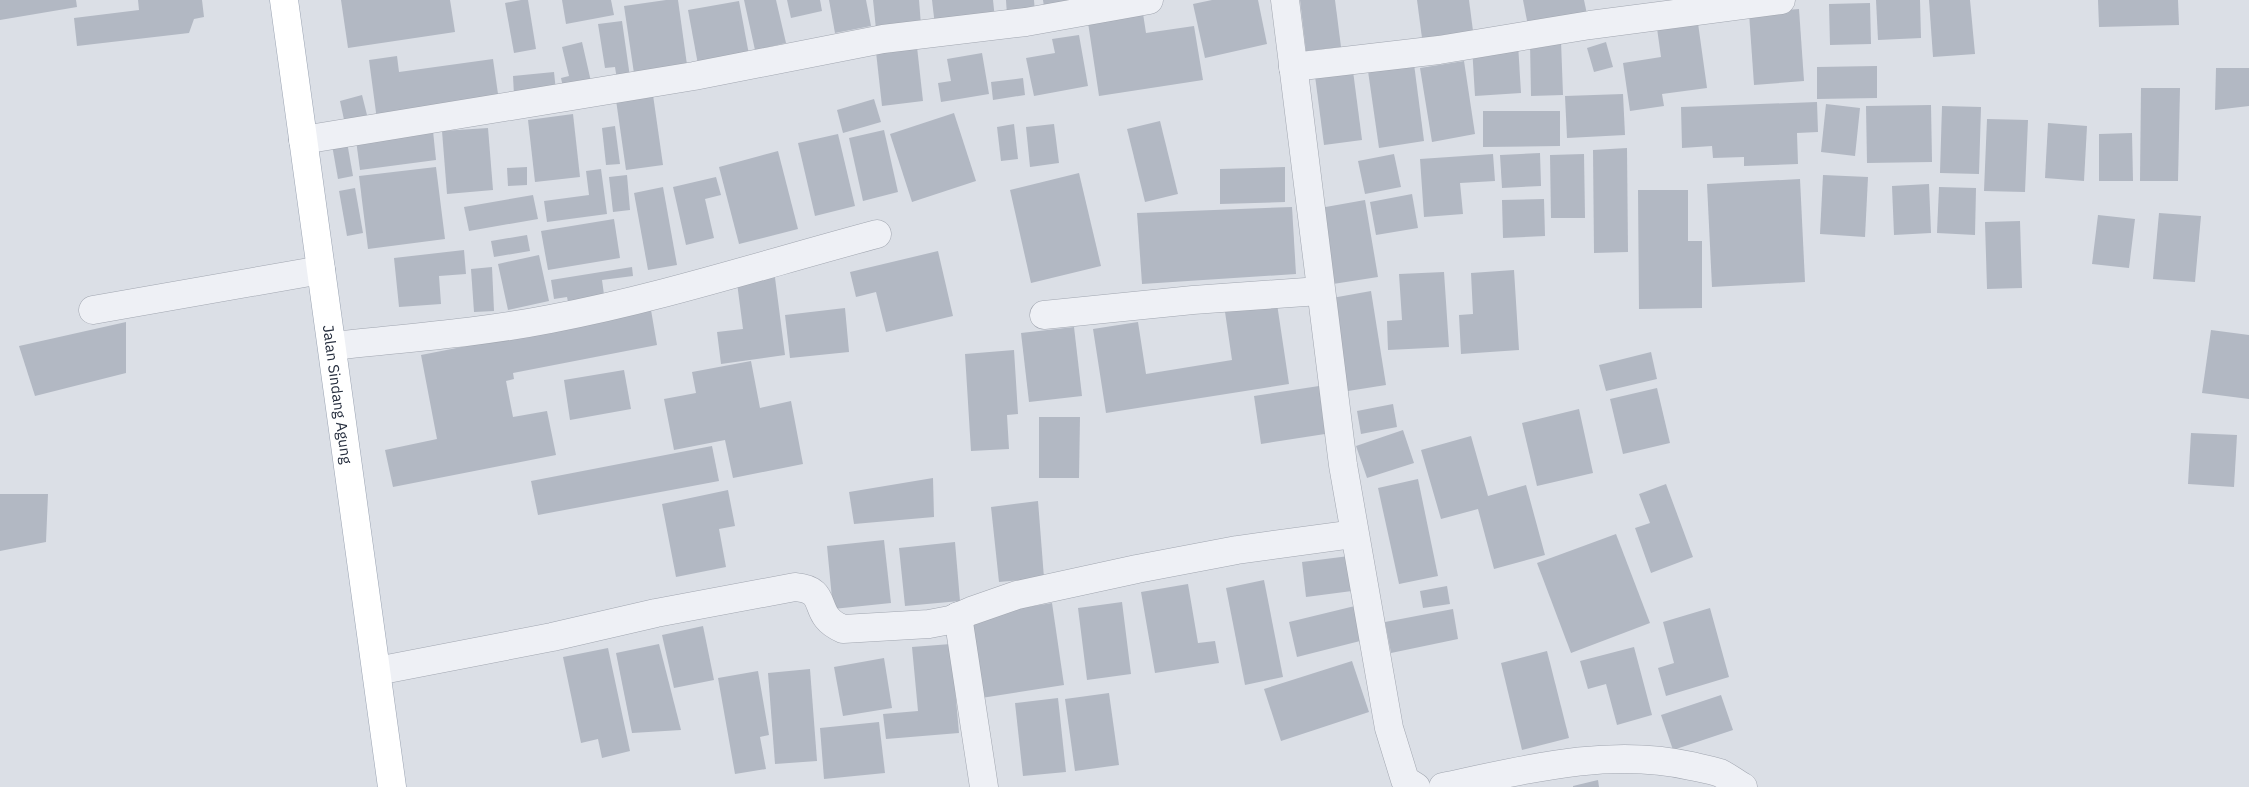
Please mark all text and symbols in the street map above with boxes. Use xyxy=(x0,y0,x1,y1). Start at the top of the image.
street label: Jalan Sindang Agung xyxy=(319,324,357,465)

